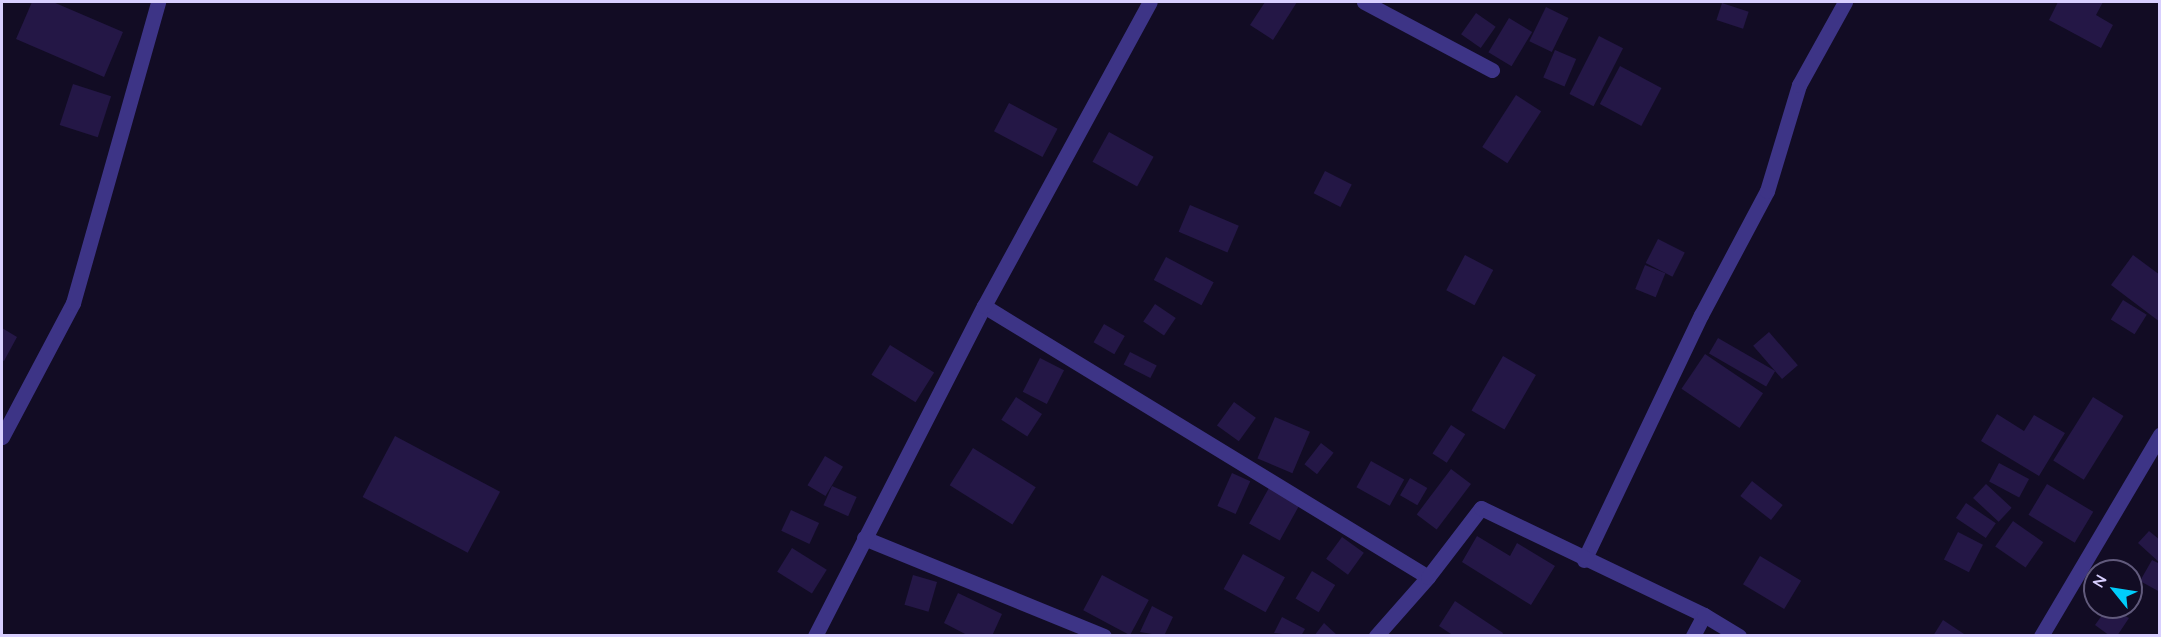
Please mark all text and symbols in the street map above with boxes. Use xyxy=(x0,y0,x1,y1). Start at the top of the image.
north arrow xyxy=(2083,559,2143,619)
text: N xyxy=(2088,571,2111,591)

